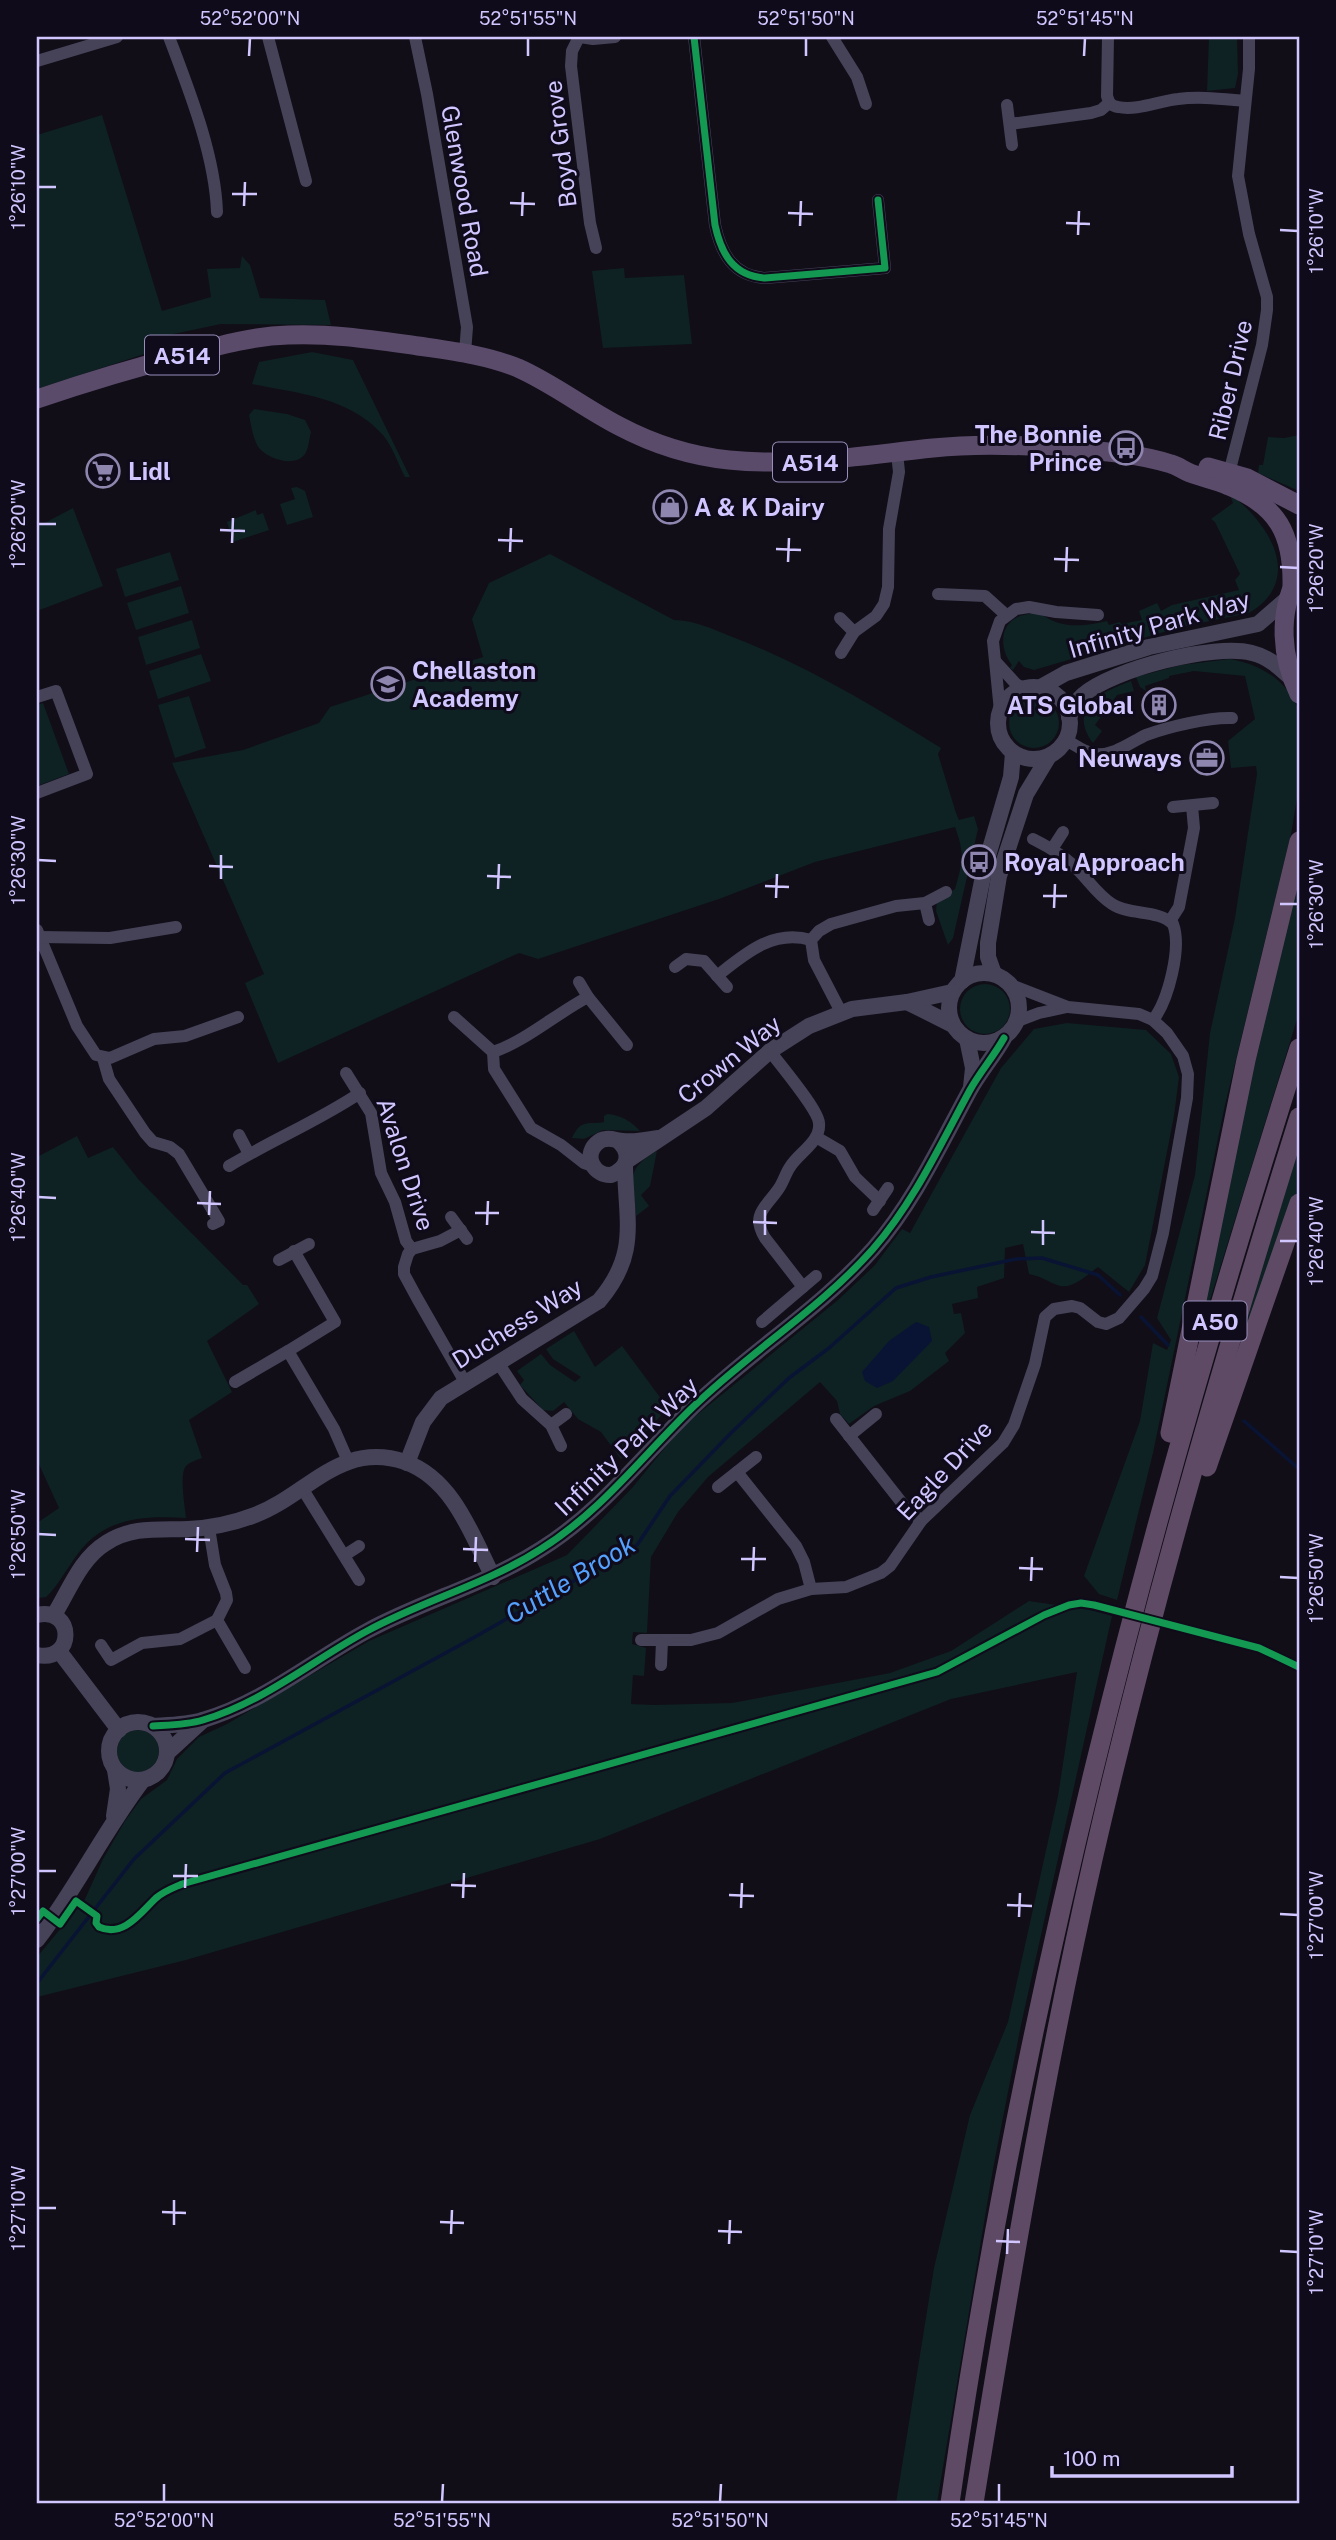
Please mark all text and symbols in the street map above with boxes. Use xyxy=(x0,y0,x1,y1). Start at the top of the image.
text: 52°52'00"N xyxy=(200,8,300,29)
text: 52°51'55"N xyxy=(479,8,577,29)
text: 52°51'50"N xyxy=(757,8,855,29)
text: 52°51'45"N xyxy=(1036,8,1134,29)
street label: Boyd Grove xyxy=(538,79,582,209)
street label: Glenwood Road xyxy=(436,103,494,279)
text: 1°26'10"W xyxy=(8,144,29,230)
text: 1°26'10"W xyxy=(1306,188,1327,274)
street label: Riber Drive xyxy=(1203,317,1257,443)
road number: A514 xyxy=(145,336,219,374)
place label: The Bonnie Prince xyxy=(975,420,1102,476)
bus stop icon: The Bonnie Prince xyxy=(1107,429,1145,467)
road number: A514 xyxy=(773,442,847,482)
supermarket icon: Lidl xyxy=(84,452,122,490)
place label: Lidl xyxy=(128,457,171,485)
text: 1°26'20"W xyxy=(8,480,29,568)
shop icon: A & K Dairy xyxy=(651,488,689,526)
place label: A & K Dairy xyxy=(694,493,825,521)
text: 1°26'20"W xyxy=(1306,524,1327,612)
street label: Infinity Park Way xyxy=(1065,585,1253,663)
place label: Chellaston Academy xyxy=(412,656,536,712)
school or university icon: Chellaston Academy xyxy=(369,665,407,703)
building icon: ATS Global xyxy=(1140,686,1178,724)
place label: ATS Global xyxy=(1007,691,1134,719)
office icon: Neuways xyxy=(1188,739,1226,777)
place label: Neuways xyxy=(1078,744,1182,772)
text: 1°26'30"W xyxy=(8,815,29,905)
bus stop icon: Royal Approach xyxy=(960,843,998,881)
place label: Royal Approach xyxy=(1004,848,1185,876)
text: 1°26'30"W xyxy=(1306,859,1327,949)
street label: Crown Way xyxy=(672,1009,786,1109)
street label: Avalon Drive xyxy=(371,1094,441,1234)
text: 1°26'40"W xyxy=(8,1152,29,1242)
text: 1°26'40"W xyxy=(1306,1196,1327,1286)
street label: Duchess Way xyxy=(447,1272,587,1374)
road number: A50 xyxy=(1184,1302,1246,1340)
street label: Infinity Park Way xyxy=(549,1371,703,1521)
street label: Eagle Drive xyxy=(891,1414,997,1526)
text: 1°26'50"W xyxy=(8,1489,29,1579)
water label: Cuttle Brook xyxy=(499,1528,641,1630)
text: 1°26'50"W xyxy=(1306,1533,1327,1623)
text: 1°27'00"W xyxy=(8,1827,29,1915)
text: 1°27'00"W xyxy=(1306,1871,1327,1959)
text: 1°27'10"W xyxy=(8,2166,29,2250)
text: 1°27'10"W xyxy=(1306,2210,1327,2294)
scale bar xyxy=(1052,2435,1233,2479)
text: 100 m xyxy=(1063,2446,1120,2471)
text: 52°52'00"N xyxy=(114,2510,214,2531)
text: 52°51'55"N xyxy=(393,2510,491,2531)
text: 52°51'50"N xyxy=(671,2510,769,2531)
text: 52°51'45"N xyxy=(950,2510,1048,2531)

